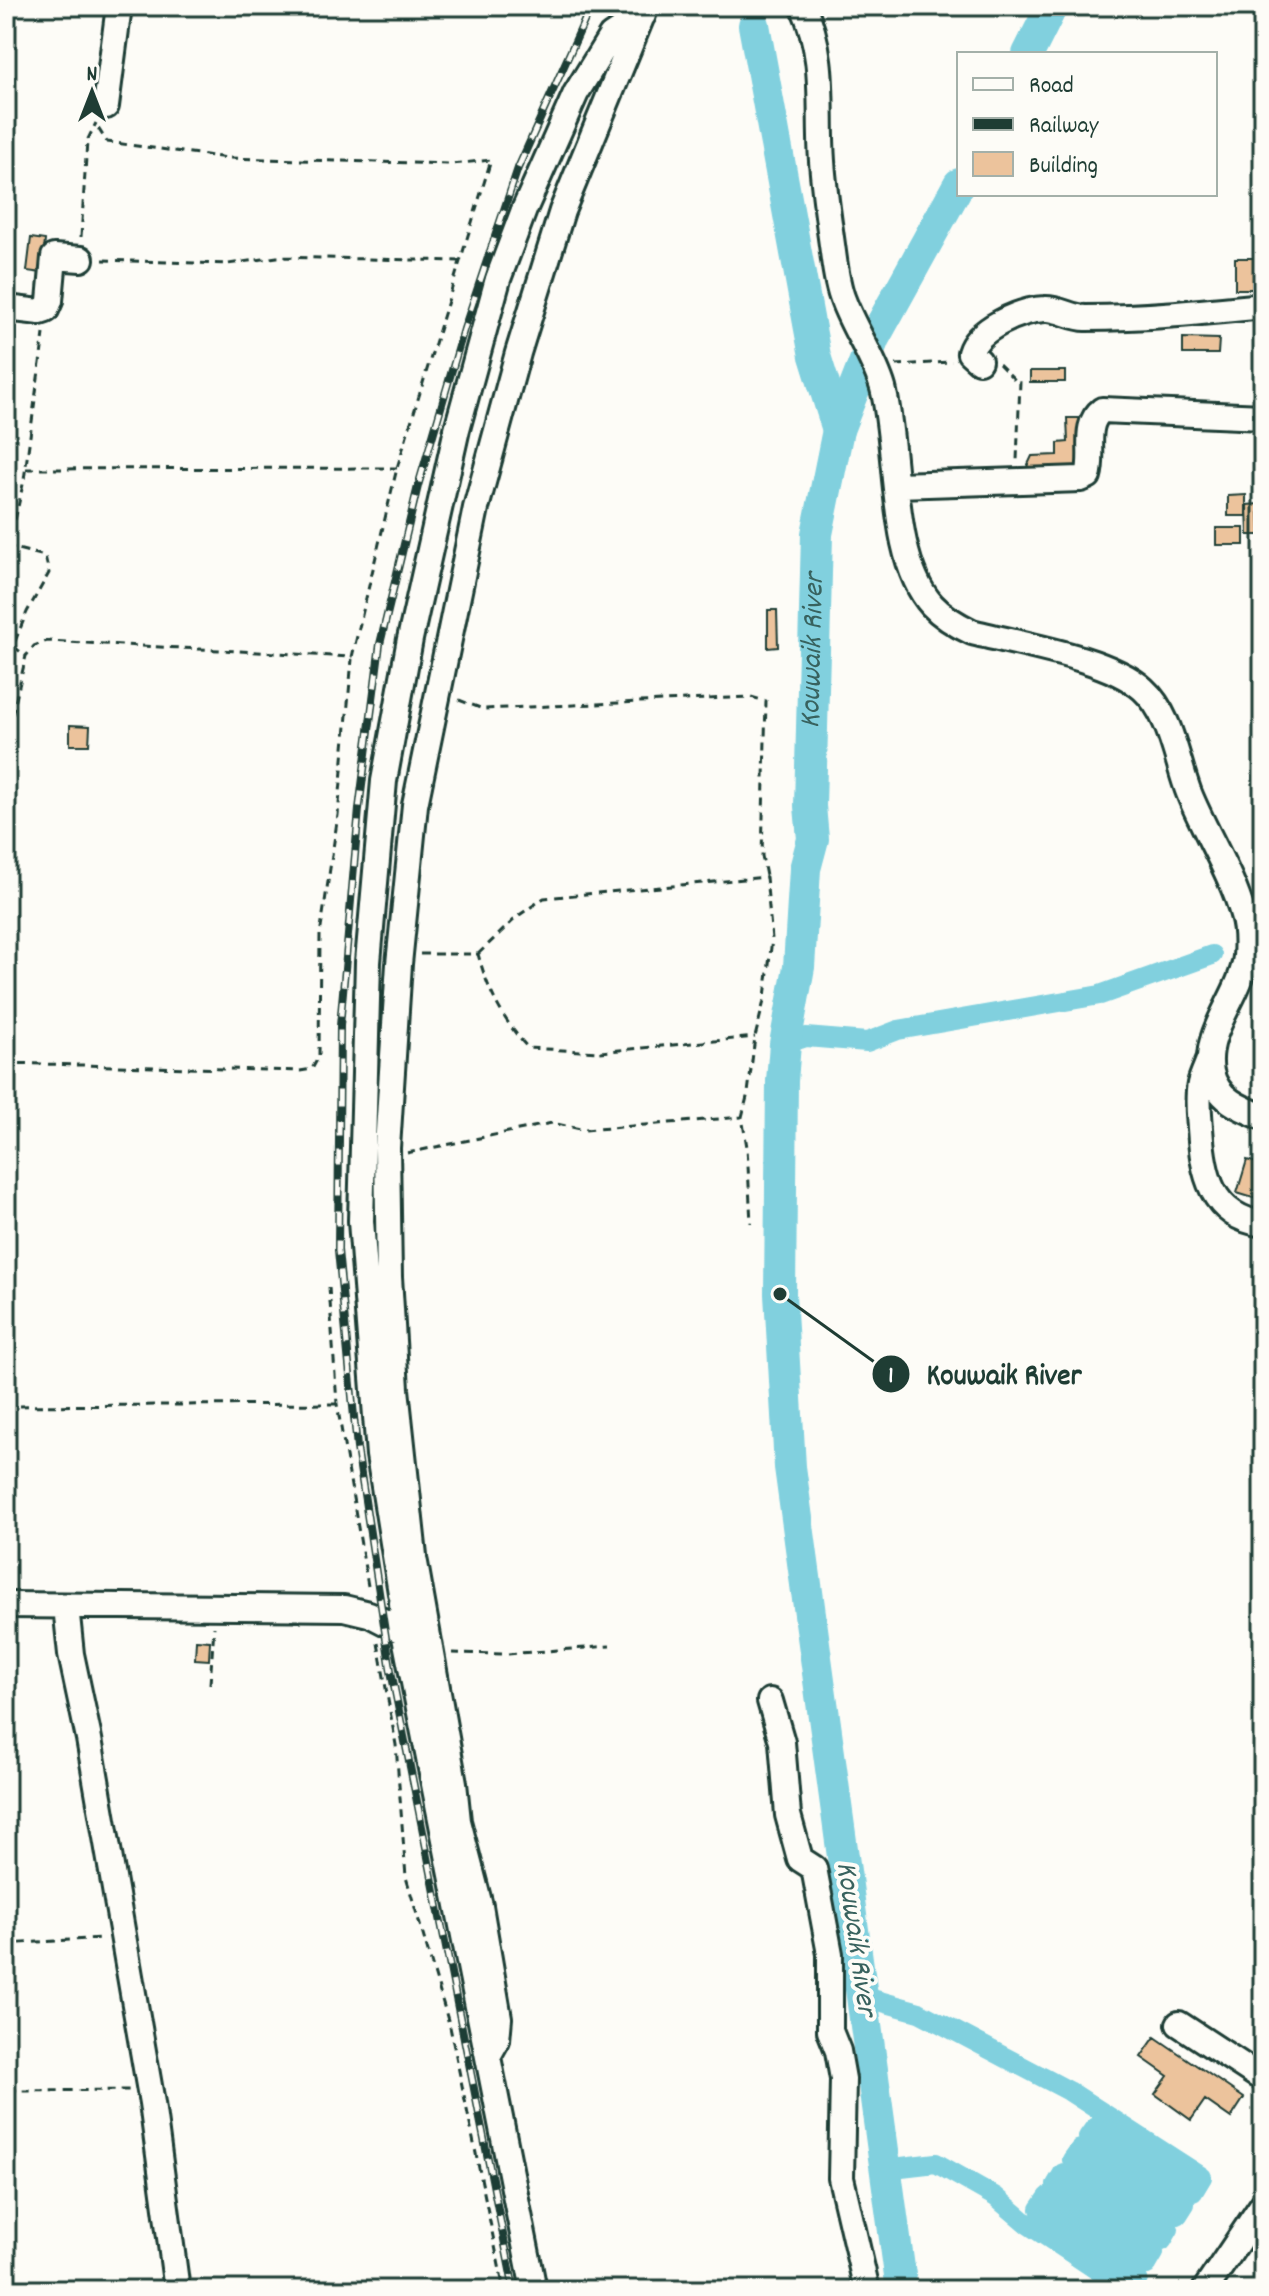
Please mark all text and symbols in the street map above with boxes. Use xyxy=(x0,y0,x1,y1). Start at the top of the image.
north arrow xyxy=(52,52,132,132)
legend xyxy=(957,52,1217,196)
text: N xyxy=(87,60,98,91)
text: Road xyxy=(1029,70,1074,104)
text: Railway xyxy=(1029,110,1100,144)
text: Building xyxy=(1029,150,1098,184)
water label: Kouwaik River xyxy=(791,570,838,729)
callout: Kouwaik River xyxy=(871,1347,1098,1401)
text: Kouwaik River xyxy=(926,1357,1082,1400)
text: 1 xyxy=(888,1360,894,1394)
water label: Kouwaik River xyxy=(822,1859,886,2022)

